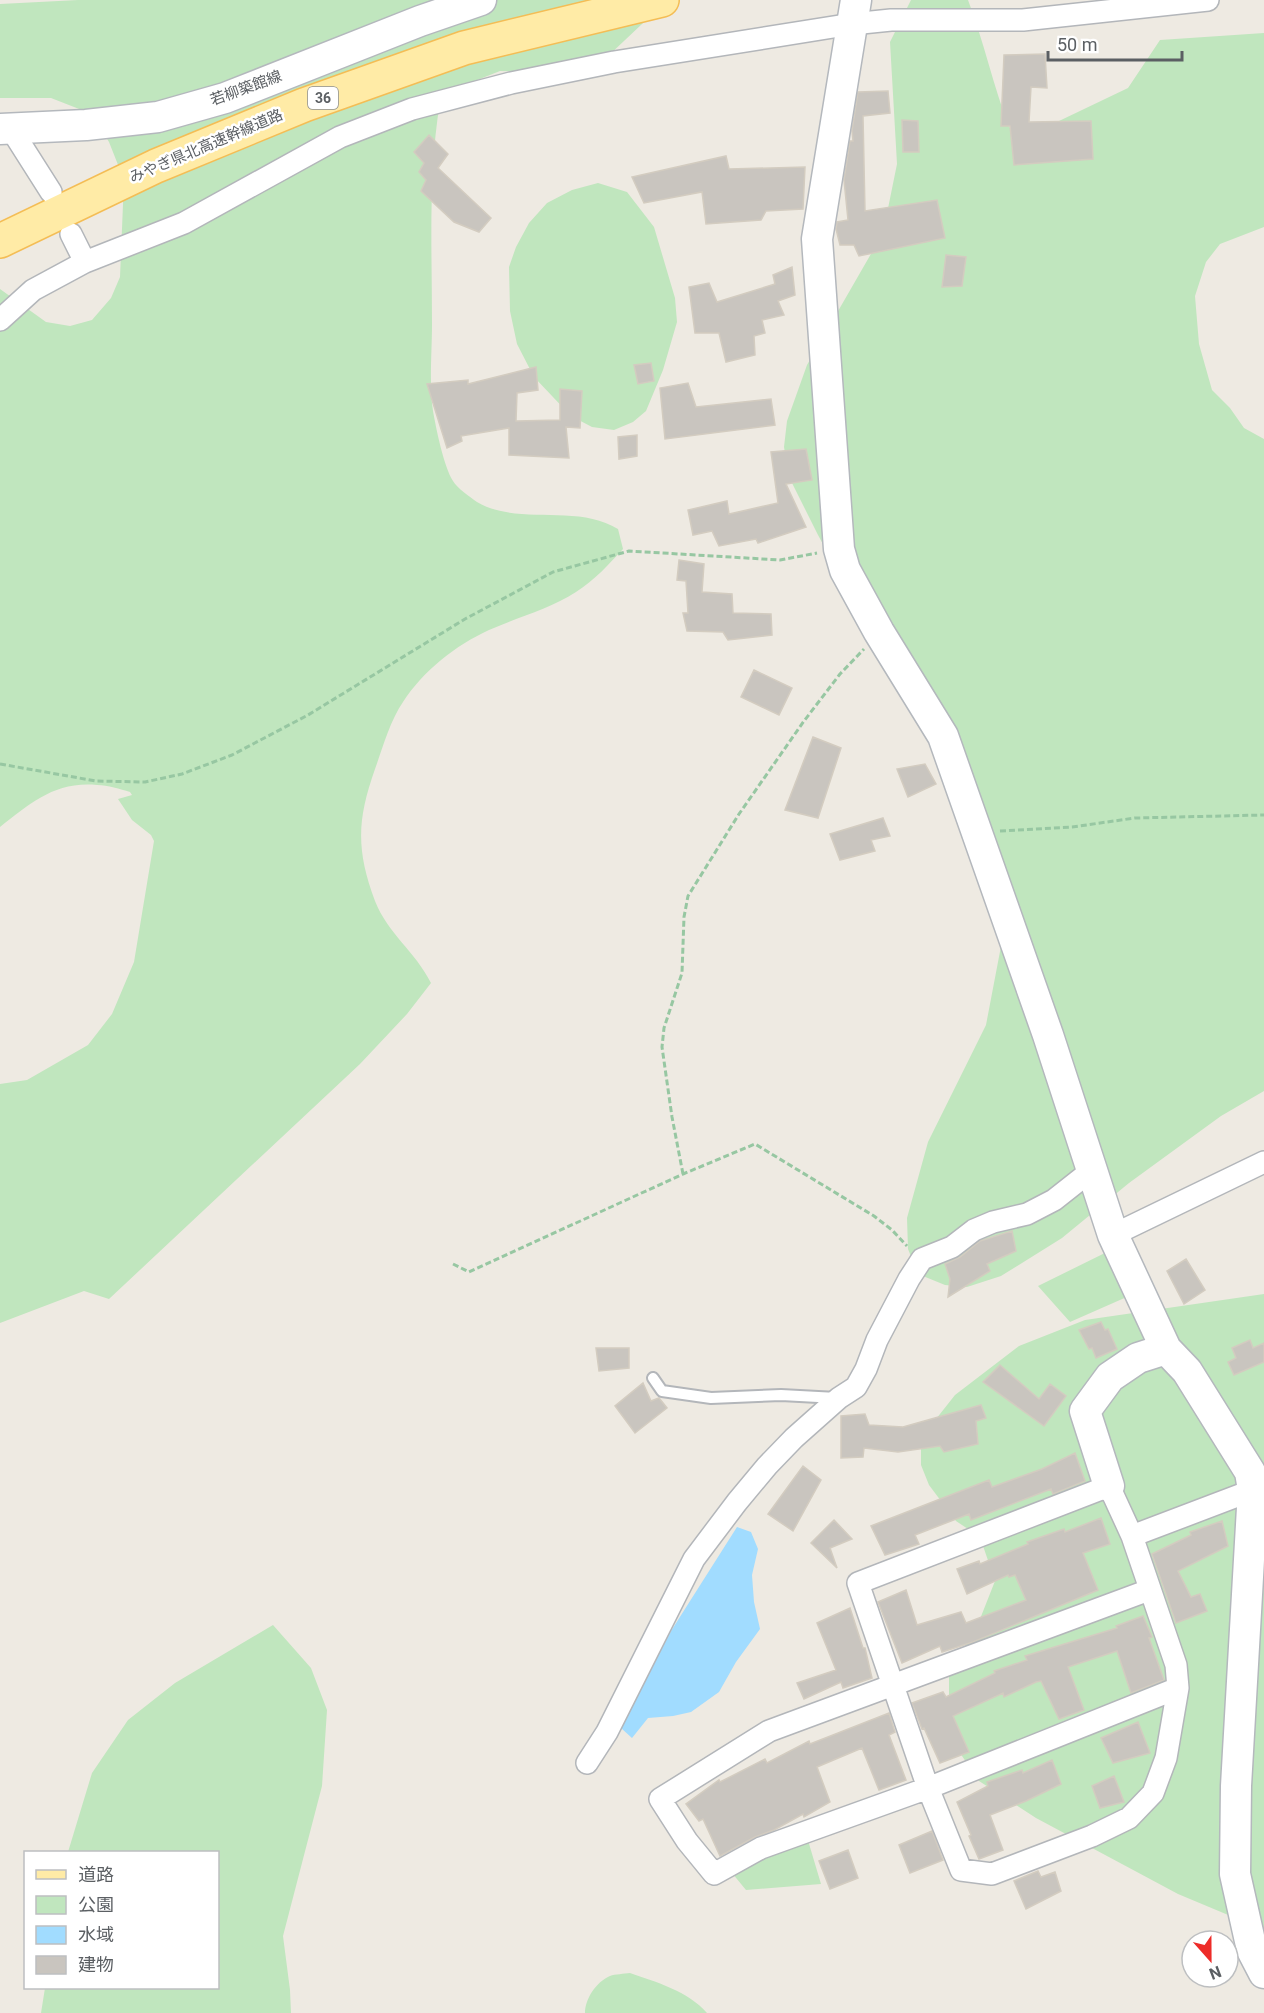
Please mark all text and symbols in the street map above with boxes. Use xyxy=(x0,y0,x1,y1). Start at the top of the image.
scale bar xyxy=(1048,24,1182,62)
text: 50 m xyxy=(1057,34,1097,55)
street label: 若柳築館線 xyxy=(208,67,284,109)
road number: 36 xyxy=(308,87,338,109)
street label: みやぎ県北高速幹線道路 xyxy=(127,105,285,187)
legend xyxy=(24,1851,219,1989)
text: 道路 xyxy=(78,1864,114,1885)
text: 公園 xyxy=(78,1894,114,1915)
text: 水域 xyxy=(78,1924,114,1945)
north arrow xyxy=(1180,1929,1240,1989)
text: 建物 xyxy=(78,1954,114,1975)
text: N xyxy=(1207,1962,1224,1983)

